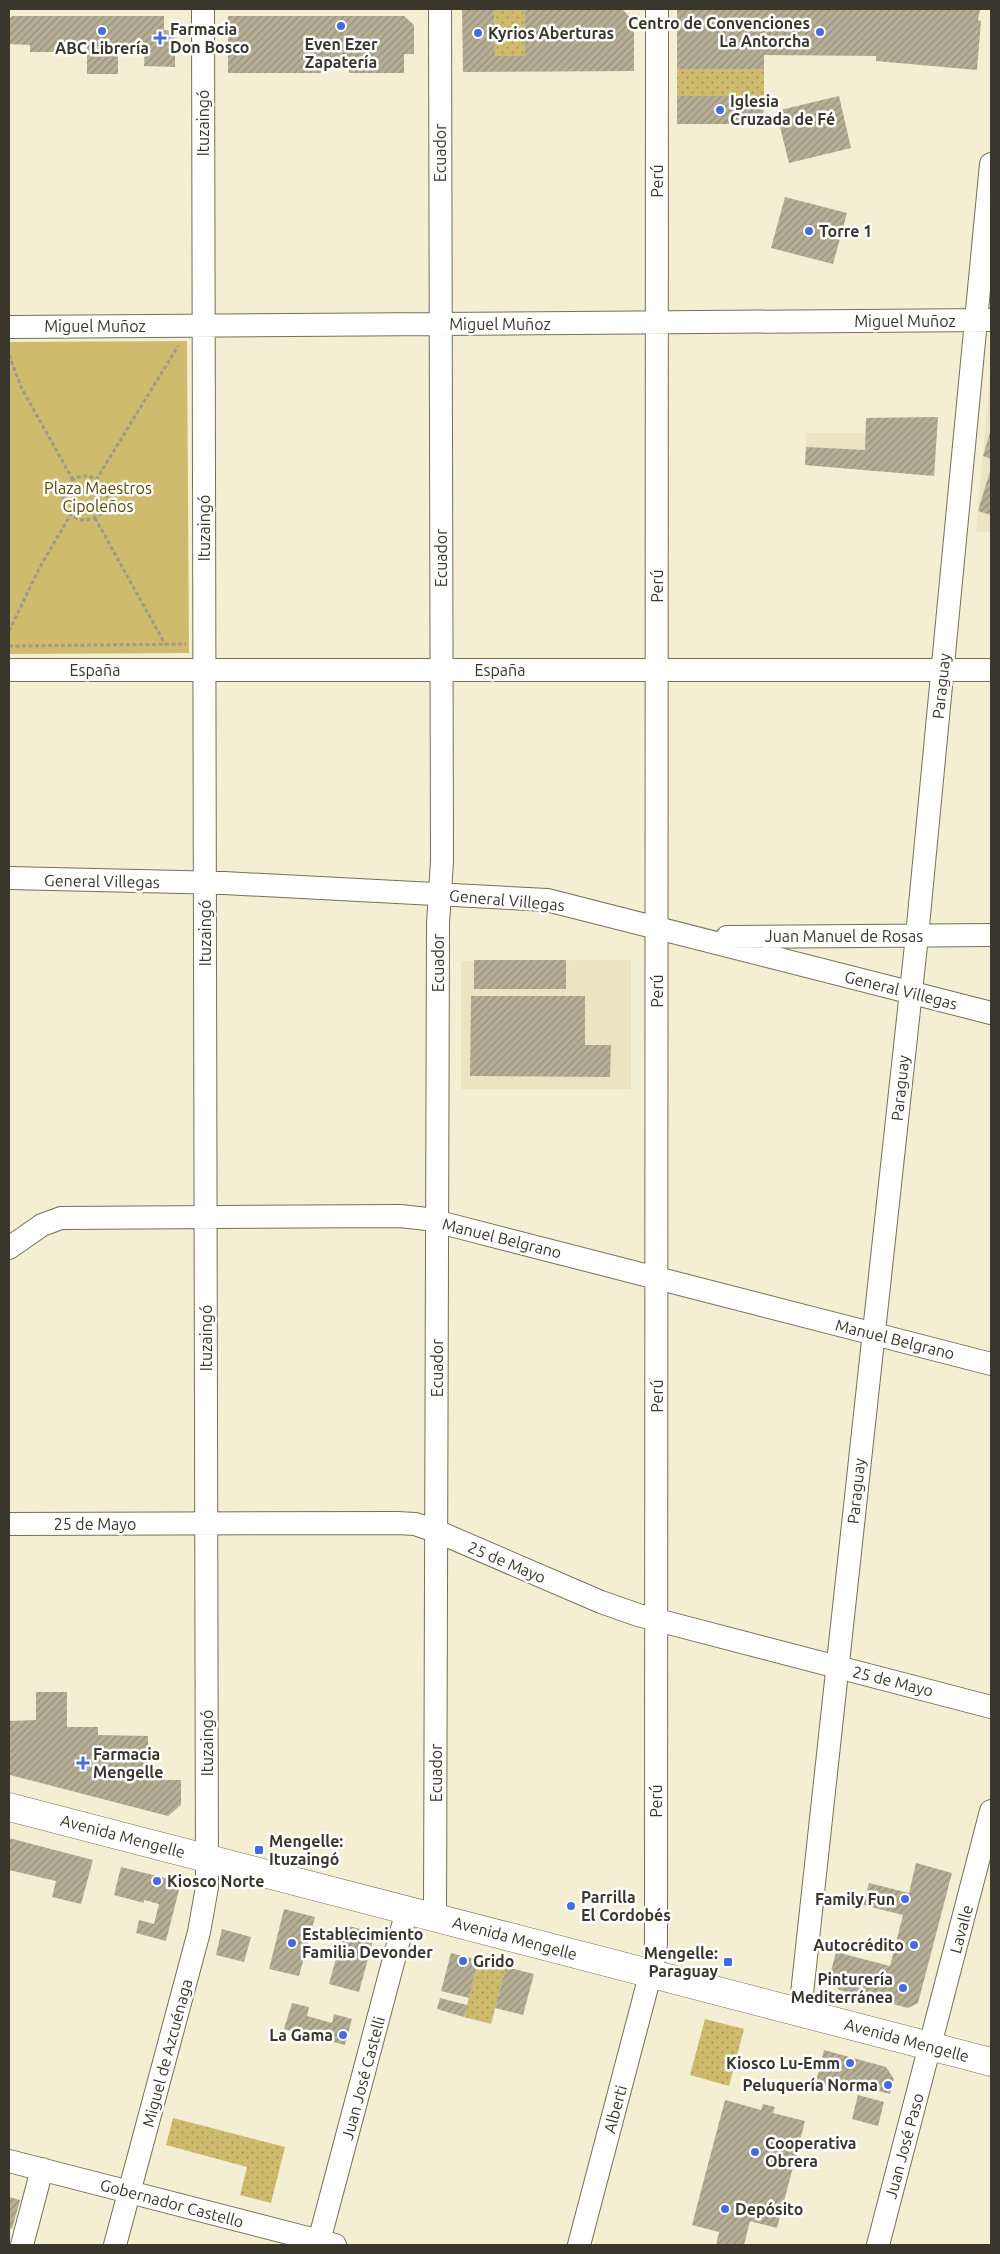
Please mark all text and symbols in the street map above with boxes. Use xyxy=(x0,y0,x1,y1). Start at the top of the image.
place label: Centro de Convenciones La Antorcha xyxy=(628,14,810,50)
place label: Farmacia Don Bosco xyxy=(170,20,249,56)
marker: Even Ezer Zapatería xyxy=(335,20,347,32)
place label: Kyrios Aberturas xyxy=(488,24,614,42)
marker: ABC Librería xyxy=(96,25,108,37)
marker: Centro de Convenciones La Antorcha xyxy=(814,26,826,38)
marker: Kyrios Aberturas xyxy=(472,27,484,39)
marker: Farmacia Don Bosco xyxy=(154,32,166,44)
place label: Even Ezer Zapatería xyxy=(304,35,378,71)
place label: ABC Librería xyxy=(55,39,149,57)
street label: Ituzaingó xyxy=(194,90,212,156)
place label: Iglesia Cruzada de Fé xyxy=(730,92,835,128)
marker: Iglesia Cruzada de Fé xyxy=(714,104,726,116)
street label: Ecuador xyxy=(431,124,449,182)
street label: Perú xyxy=(648,164,666,198)
place label: Torre 1 xyxy=(819,222,872,240)
marker: Torre 1 xyxy=(803,225,815,237)
street label: Miguel Muñoz xyxy=(854,312,956,330)
street label: Miguel Muñoz xyxy=(449,315,551,333)
street label: Miguel Muñoz xyxy=(44,317,146,335)
park label: Plaza Maestros Cipoleños xyxy=(44,479,152,515)
street label: Ituzaingó xyxy=(195,495,213,561)
street label: Ecuador xyxy=(432,529,450,587)
street label: Perú xyxy=(648,569,666,603)
street label: Paraguay xyxy=(929,652,953,720)
street label: España xyxy=(70,661,120,679)
street label: España xyxy=(475,661,525,679)
street label: General Villegas xyxy=(44,871,160,891)
street label: General Villegas xyxy=(449,886,565,914)
street label: Ituzaingó xyxy=(196,900,214,966)
street label: Juan Manuel de Rosas xyxy=(765,927,923,945)
street label: Ecuador xyxy=(429,934,447,992)
street label: General Villegas xyxy=(843,967,959,1013)
street label: Perú xyxy=(648,974,666,1008)
street label: Paraguay xyxy=(888,1054,912,1122)
street label: Manuel Belgrano xyxy=(441,1214,563,1262)
street label: Ituzaingó xyxy=(197,1305,215,1371)
street label: Manuel Belgrano xyxy=(834,1315,956,1363)
street label: Ecuador xyxy=(428,1339,446,1397)
street label: Perú xyxy=(648,1379,666,1413)
street label: Paraguay xyxy=(844,1457,868,1525)
street label: 25 de Mayo xyxy=(54,1515,136,1533)
street label: 25 de Mayo xyxy=(465,1538,549,1586)
street label: 25 de Mayo xyxy=(851,1662,935,1700)
street label: Ituzaingó xyxy=(198,1710,216,1776)
street label: Ecuador xyxy=(427,1744,445,1802)
place label: Farmacia Mengelle xyxy=(93,1745,163,1781)
marker: Farmacia Mengelle xyxy=(77,1757,89,1769)
street label: Perú xyxy=(647,1784,665,1818)
street label: Avenida Mengelle xyxy=(59,1811,187,1861)
place label: Mengelle: Ituzaingó xyxy=(269,1832,343,1868)
marker: Mengelle: Ituzaingó xyxy=(253,1844,265,1856)
place label: Kiosco Norte xyxy=(167,1872,264,1890)
marker: Kiosco Norte xyxy=(151,1875,163,1887)
place label: Parrilla El Cordobés xyxy=(581,1888,671,1924)
place label: Family Fun xyxy=(815,1890,895,1908)
marker: Family Fun xyxy=(899,1893,911,1905)
marker: Parrilla El Cordobés xyxy=(565,1900,577,1912)
street label: Lavalle xyxy=(946,1903,976,1955)
street label: Avenida Mengelle xyxy=(451,1913,579,1963)
place label: Establecimiento Familia Devonder xyxy=(302,1925,433,1961)
place label: Autocrédito xyxy=(813,1936,904,1954)
marker: Establecimiento Familia Devonder xyxy=(286,1937,298,1949)
marker: Autocrédito xyxy=(908,1939,920,1951)
place label: Mengelle: Paraguay xyxy=(644,1944,718,1980)
place label: Grido xyxy=(473,1952,514,1970)
marker: Grido xyxy=(457,1955,469,1967)
marker: Mengelle: Paraguay xyxy=(722,1956,734,1968)
place label: Pinturería Mediterránea xyxy=(791,1970,893,2006)
street label: Miguel de Azcuénaga xyxy=(139,1977,195,2129)
marker: Pinturería Mediterránea xyxy=(897,1982,909,1994)
street label: Juan José Castelli xyxy=(338,2014,388,2142)
street label: Avenida Mengelle xyxy=(843,2015,971,2065)
place label: La Gama xyxy=(269,2026,333,2044)
marker: La Gama xyxy=(337,2029,349,2041)
place label: Kiosco Lu-Emm xyxy=(726,2054,840,2072)
marker: Kiosco Lu-Emm xyxy=(844,2057,856,2069)
place label: Peluquería Norma xyxy=(742,2076,878,2094)
marker: Peluquería Norma xyxy=(882,2079,894,2091)
street label: Alberti xyxy=(600,2083,630,2135)
street label: Juan José Paso xyxy=(881,2091,927,2201)
place label: Cooperativa Obrera xyxy=(765,2134,857,2170)
marker: Cooperativa Obrera xyxy=(749,2146,761,2158)
street label: Gobernador Castello xyxy=(98,2175,246,2231)
place label: Depósito xyxy=(735,2200,803,2218)
marker: Depósito xyxy=(719,2203,731,2215)

